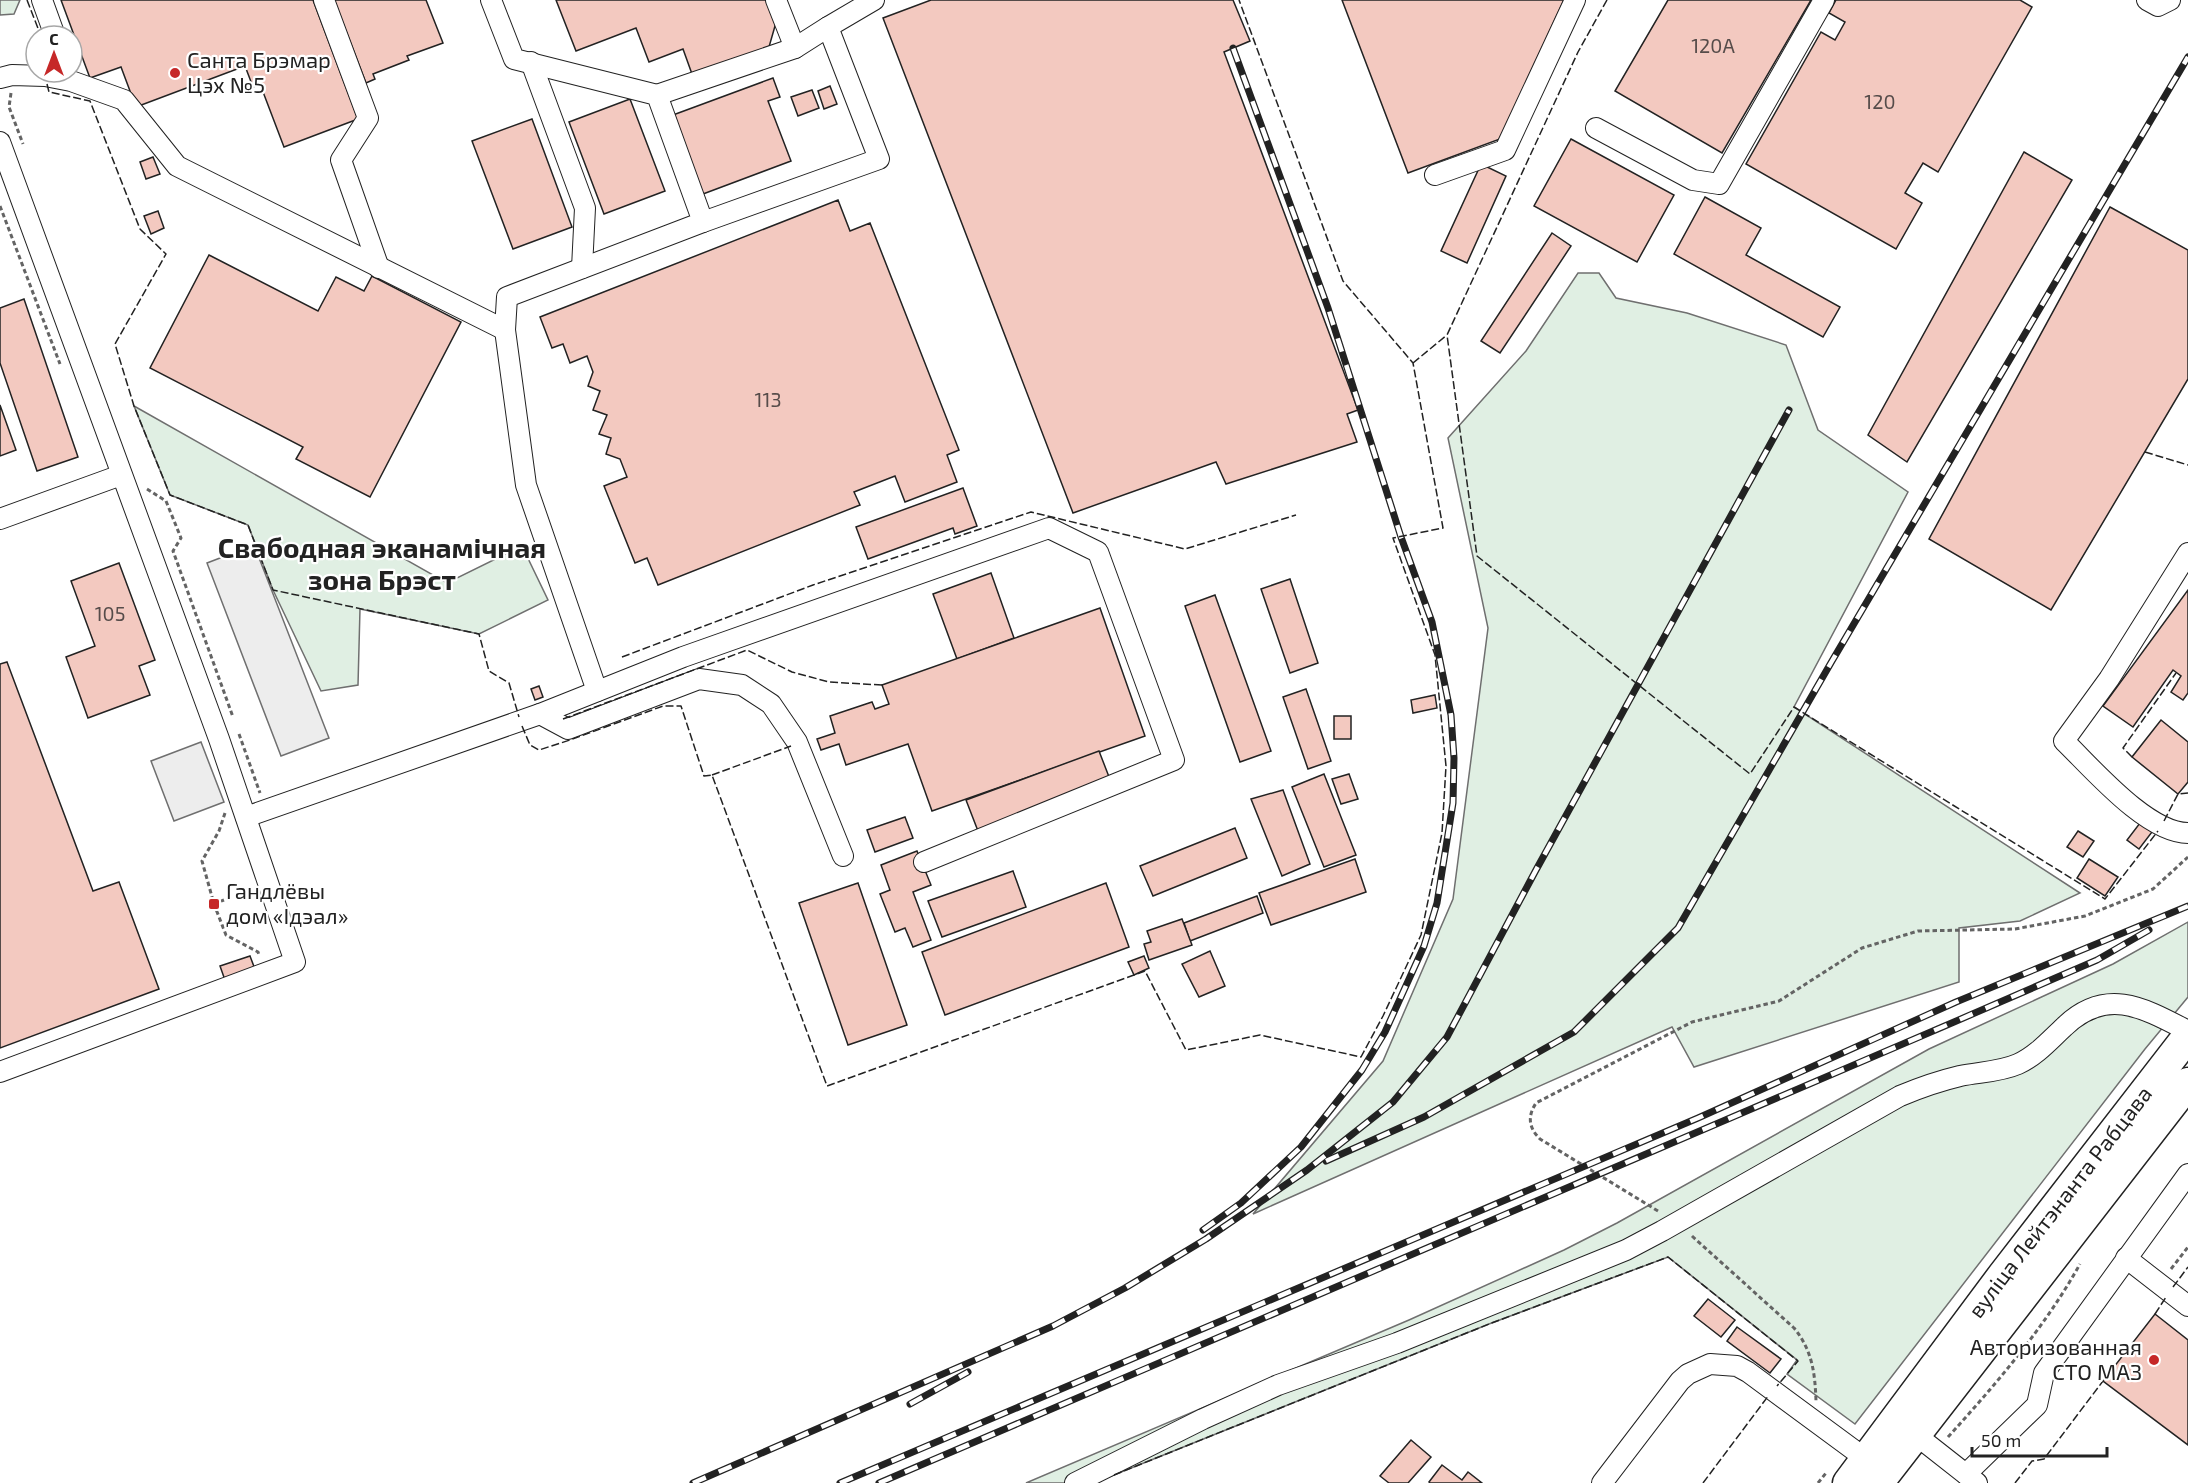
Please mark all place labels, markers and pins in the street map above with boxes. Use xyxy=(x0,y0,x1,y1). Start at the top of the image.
place label: Санта Брэмар Цэх №5 xyxy=(187,46,331,97)
marker: Санта Брэмар Цэх №5 xyxy=(168,66,182,80)
place label: Гандлёвы дом «Ідэал» xyxy=(226,877,348,928)
marker: Гандлёвы дом «Ідэал» xyxy=(207,897,221,911)
place label: Авторизованная СТО МАЗ xyxy=(1970,1333,2142,1384)
marker: Авторизованная СТО МАЗ xyxy=(2147,1353,2161,1367)

